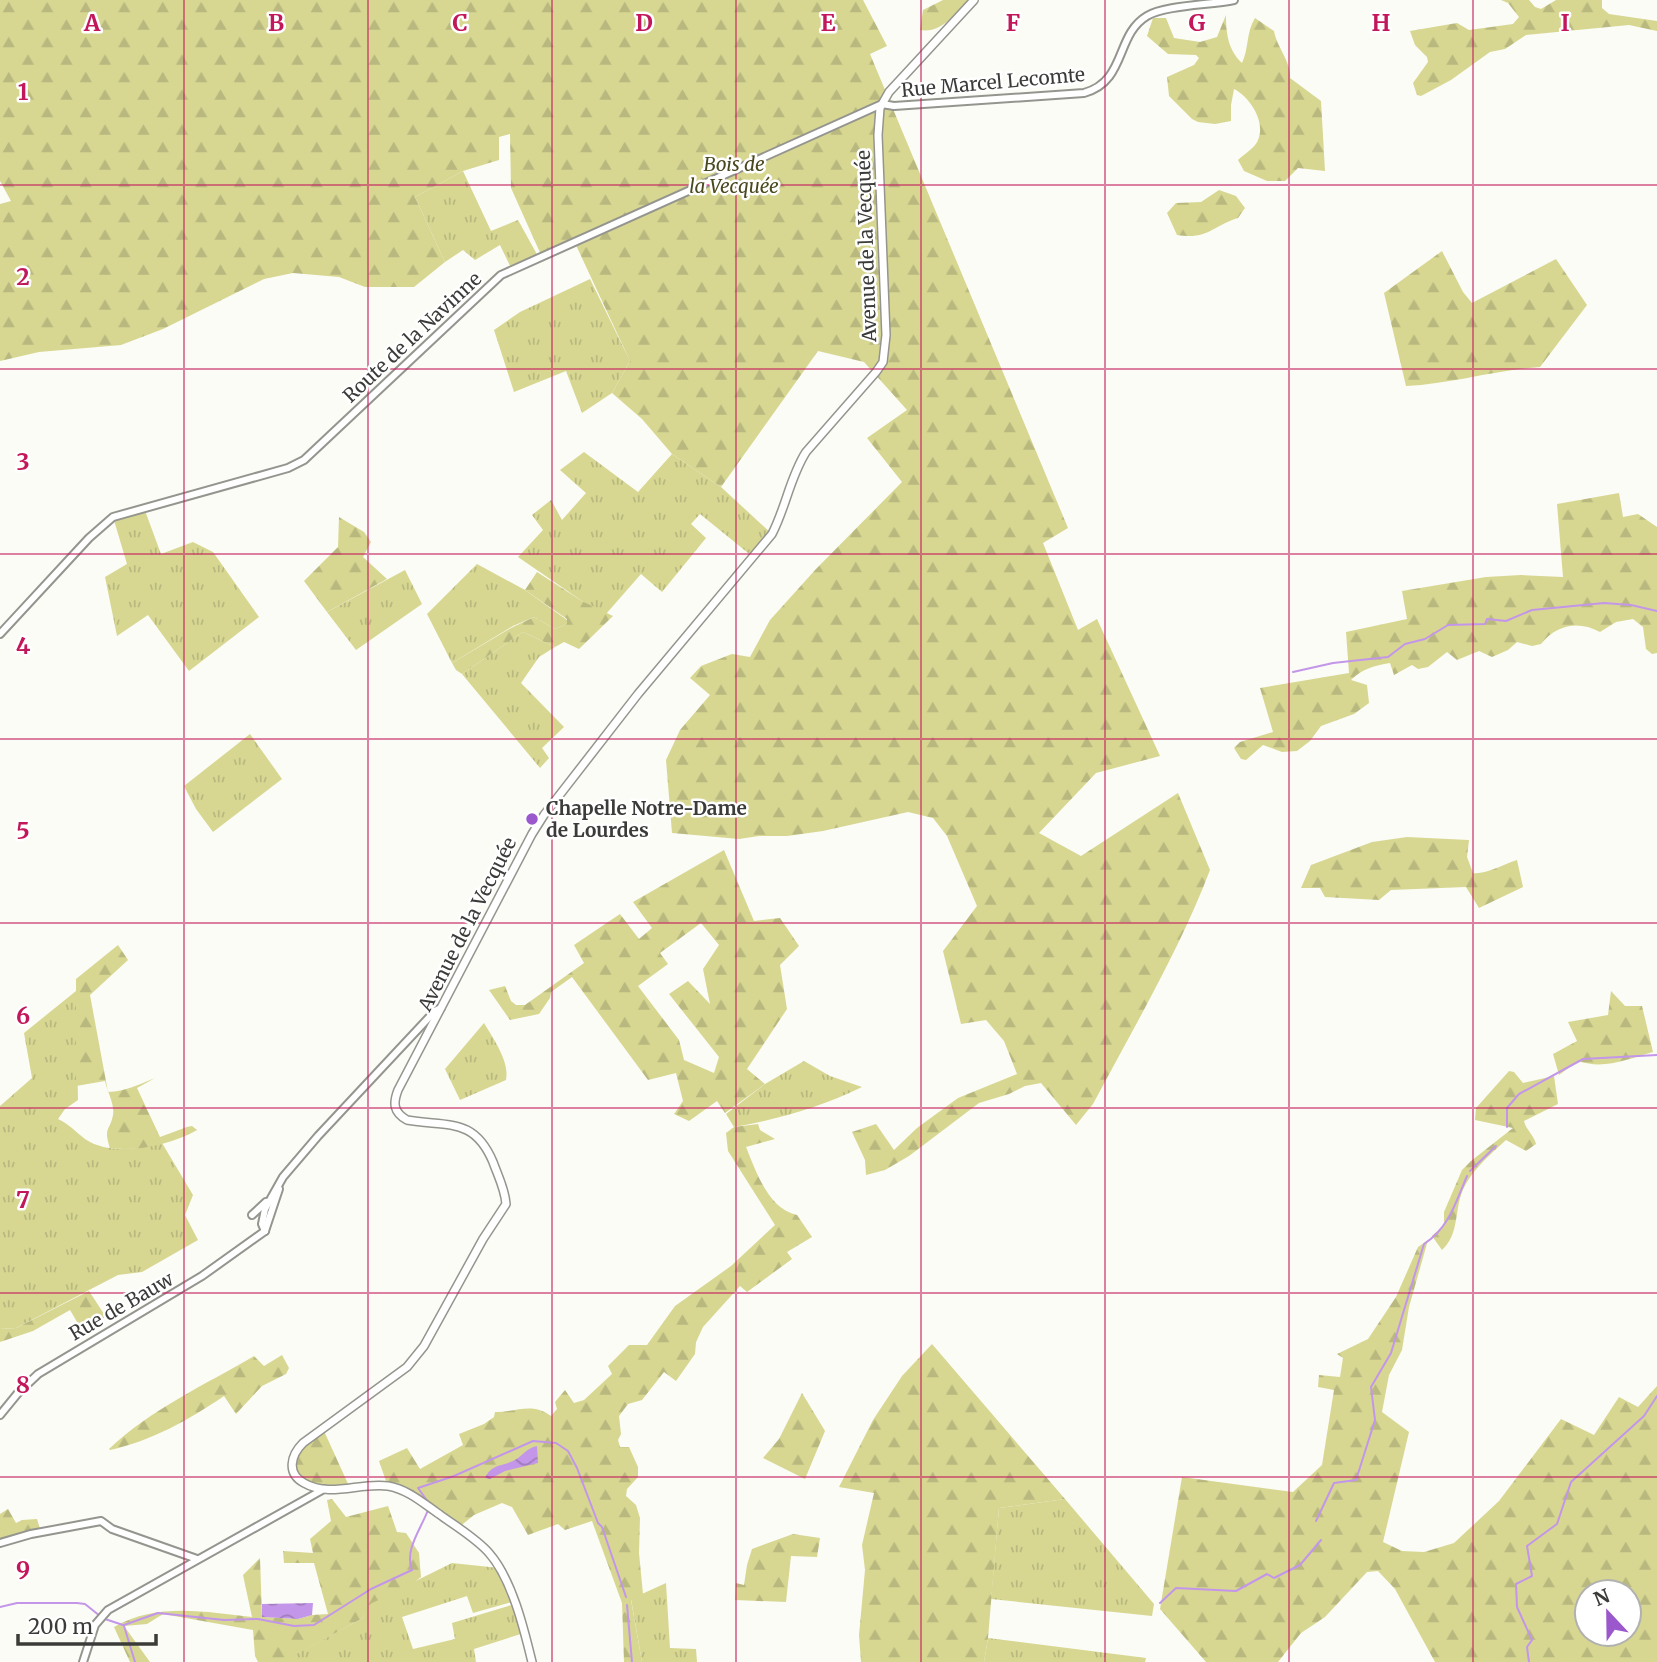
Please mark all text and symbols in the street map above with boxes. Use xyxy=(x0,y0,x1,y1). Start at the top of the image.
text: A xyxy=(83,8,101,37)
text: B xyxy=(268,8,284,37)
text: C xyxy=(452,8,468,37)
text: D xyxy=(635,8,653,37)
text: E xyxy=(820,8,836,37)
text: F xyxy=(1006,8,1020,37)
text: G xyxy=(1189,8,1206,37)
text: H xyxy=(1372,8,1391,37)
text: I xyxy=(1560,8,1570,37)
street label: Rue Marcel Lecomte xyxy=(900,62,1086,102)
text: 1 xyxy=(18,77,29,106)
street label: Avenue de la Vecquée xyxy=(851,149,881,343)
park label: Bois de la Vecquée xyxy=(689,152,779,198)
text: 2 xyxy=(16,262,30,291)
street label: Route de la Navinne xyxy=(338,267,486,407)
text: 3 xyxy=(16,447,30,476)
text: 4 xyxy=(16,631,31,660)
place label: Chapelle Notre-Dame de Lourdes xyxy=(546,796,747,842)
marker: Chapelle Notre-Dame de Lourdes xyxy=(524,811,540,827)
text: 5 xyxy=(16,816,30,845)
street label: Avenue de la Vecquée xyxy=(412,833,521,1016)
text: 6 xyxy=(16,1001,30,1030)
text: 7 xyxy=(16,1185,30,1214)
street label: Rue de Bauw xyxy=(65,1266,178,1345)
text: 8 xyxy=(16,1370,30,1399)
text: 9 xyxy=(16,1555,30,1584)
north arrow xyxy=(1573,1578,1643,1648)
text: N xyxy=(1590,1583,1613,1611)
scale bar xyxy=(18,1602,156,1646)
text: 200 m xyxy=(28,1613,93,1640)

